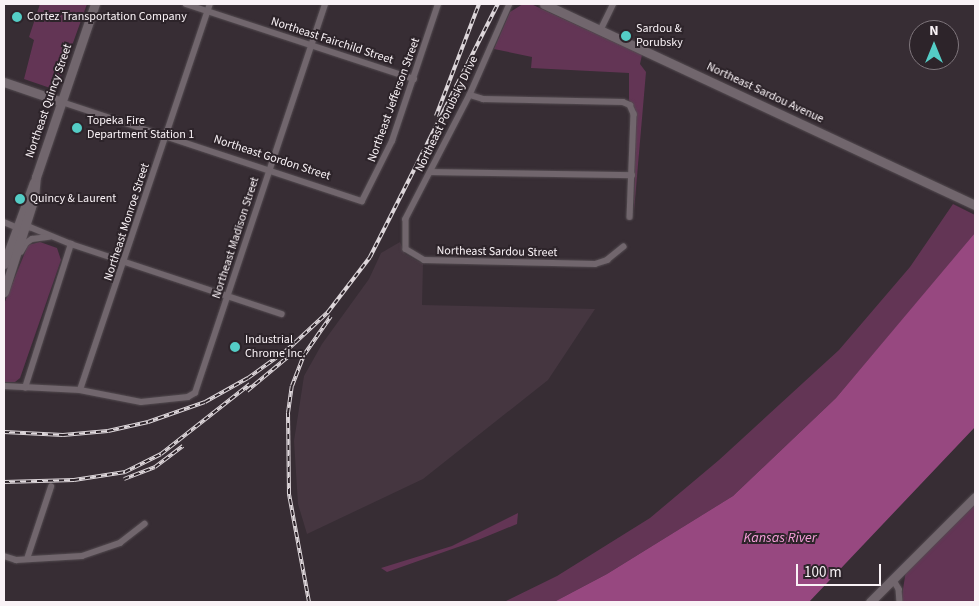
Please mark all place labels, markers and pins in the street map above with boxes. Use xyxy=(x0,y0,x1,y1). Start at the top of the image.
place label: Cortez Transportation Company xyxy=(27,10,187,24)
marker: Cortez Transportation Company xyxy=(11,11,23,23)
place label: Sardou & Porubsky xyxy=(636,22,683,50)
marker: Sardou & Porubsky xyxy=(620,30,632,42)
place label: Topeka Fire Department Station 1 xyxy=(87,114,194,142)
marker: Topeka Fire Department Station 1 xyxy=(71,122,83,134)
place label: Quincy & Laurent xyxy=(30,192,116,206)
marker: Quincy & Laurent xyxy=(14,193,26,205)
place label: Industrial Chrome Inc. xyxy=(245,333,305,361)
marker: Industrial Chrome Inc. xyxy=(229,341,241,353)

